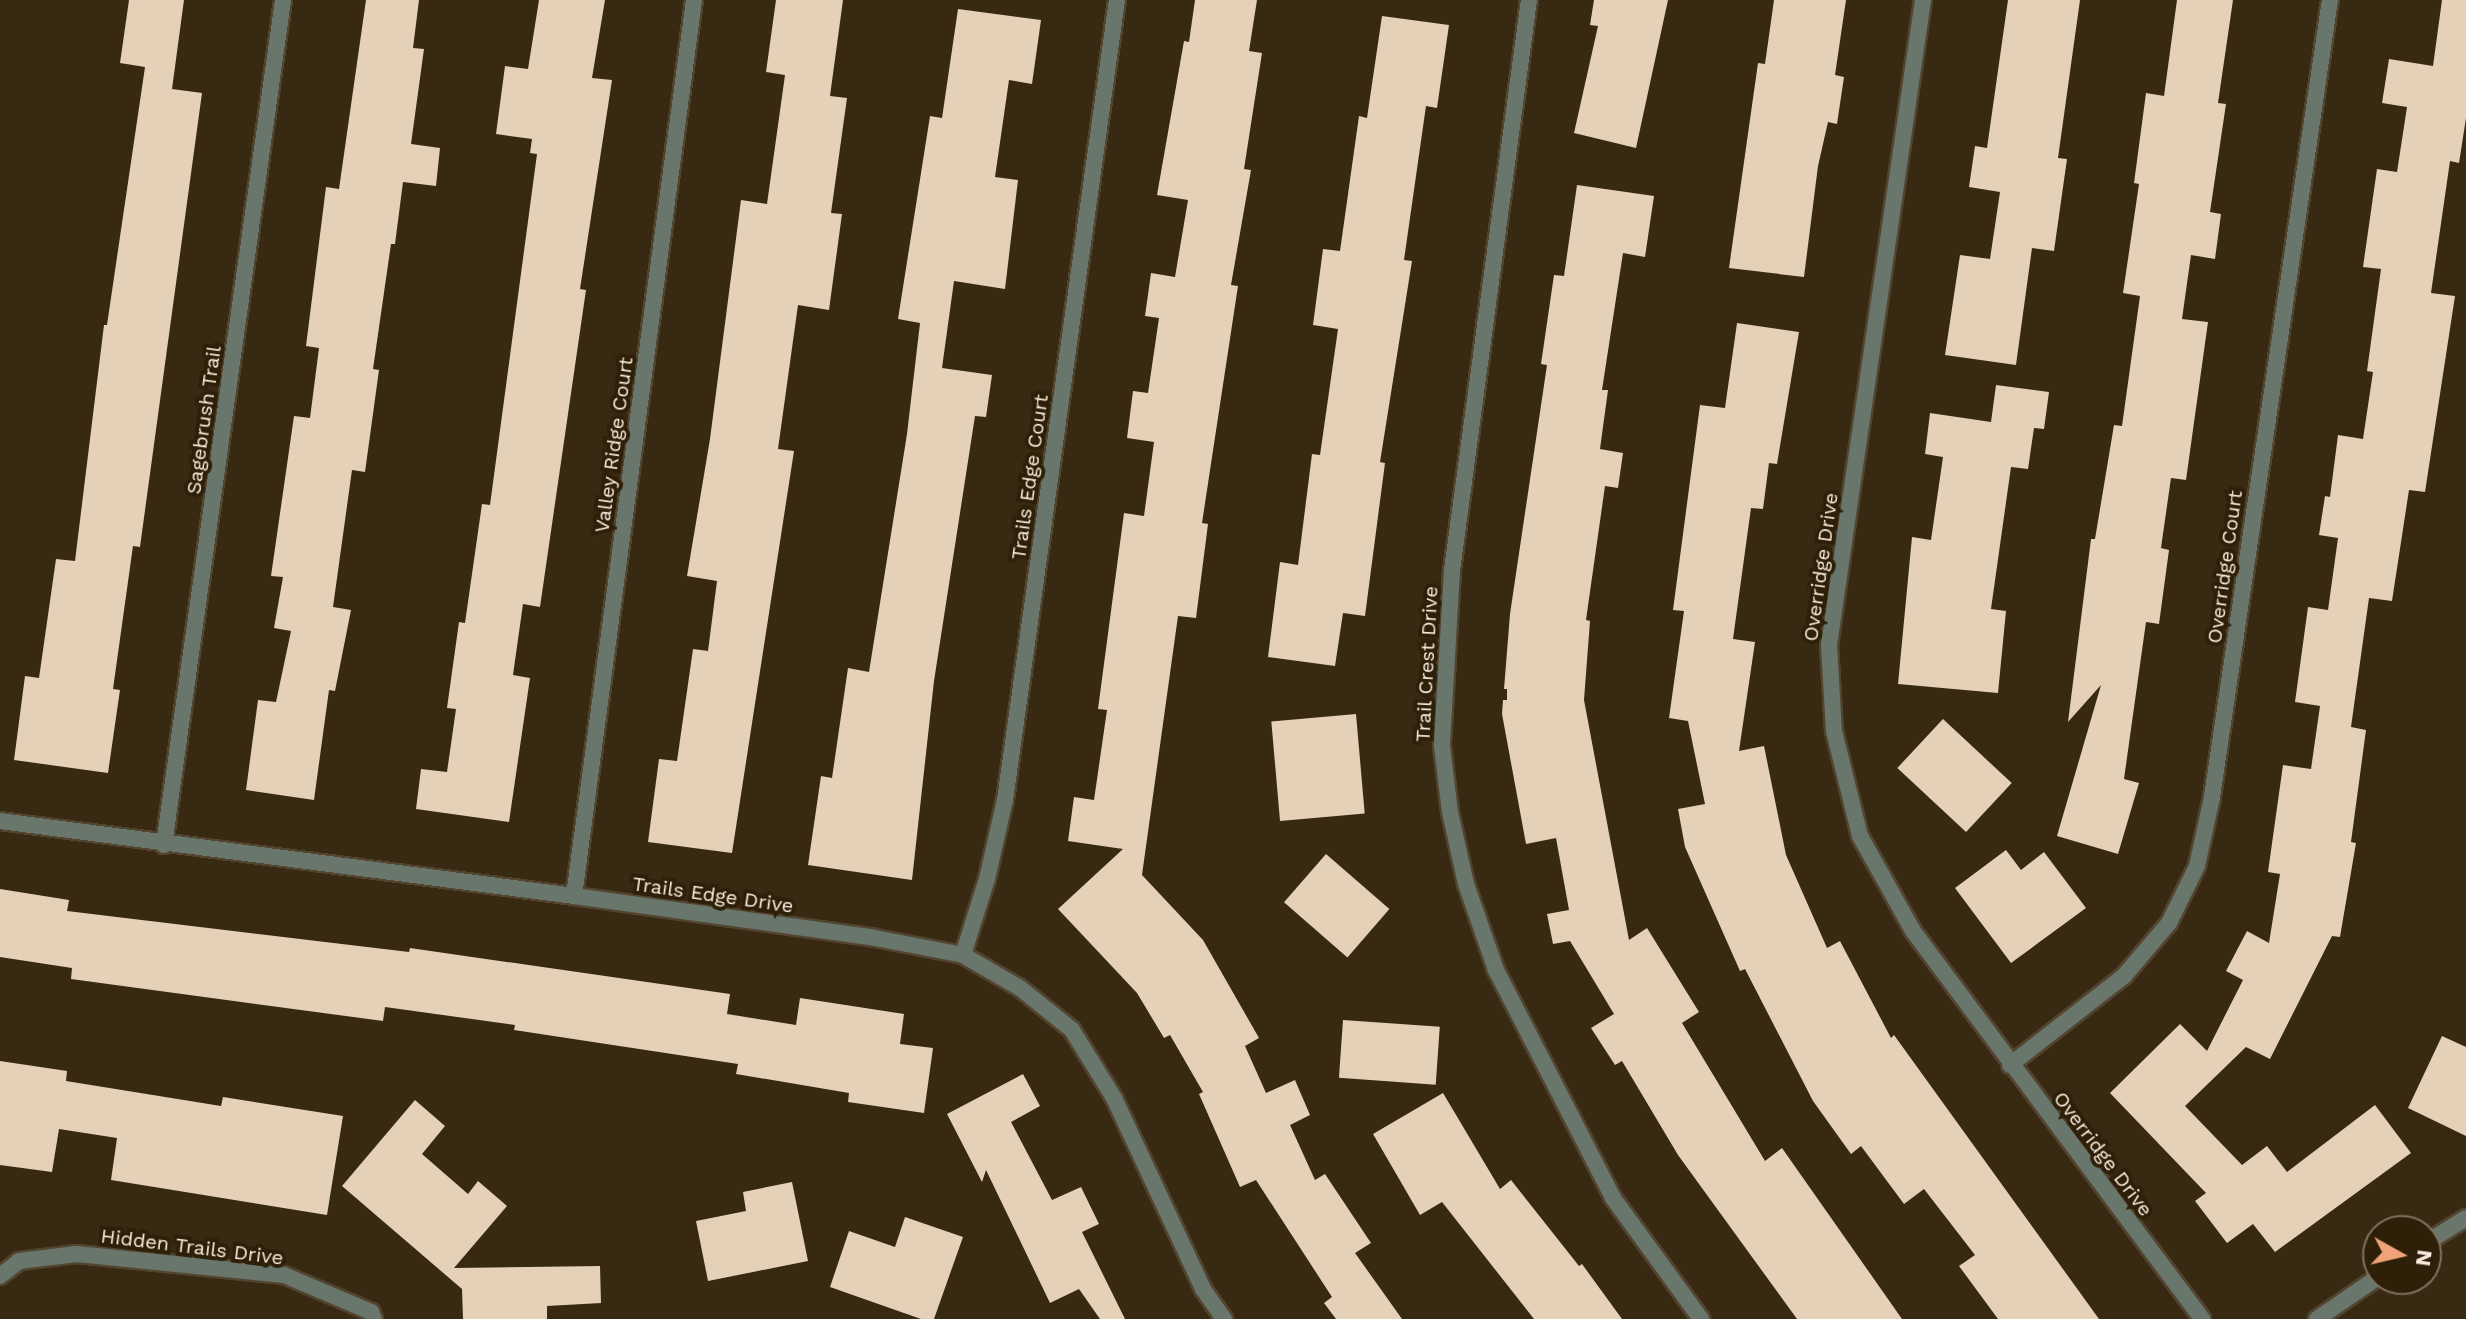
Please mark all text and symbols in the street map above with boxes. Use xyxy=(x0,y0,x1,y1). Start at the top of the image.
street label: Sagebrush Trail xyxy=(182,344,226,496)
street label: Valley Ridge Court xyxy=(590,355,638,535)
street label: Trails Edge Court xyxy=(1007,393,1053,561)
street label: Overridge Court xyxy=(2202,489,2248,645)
street label: Overridge Drive xyxy=(1799,491,1843,643)
street label: Trail Crest Drive xyxy=(1411,585,1443,743)
street label: Trails Edge Drive xyxy=(631,872,795,918)
street label: Overridge Drive xyxy=(2048,1087,2158,1221)
north arrow xyxy=(2362,1215,2442,1295)
street label: Hidden Trails Drive xyxy=(99,1224,285,1270)
text: N xyxy=(2411,1248,2438,1268)

